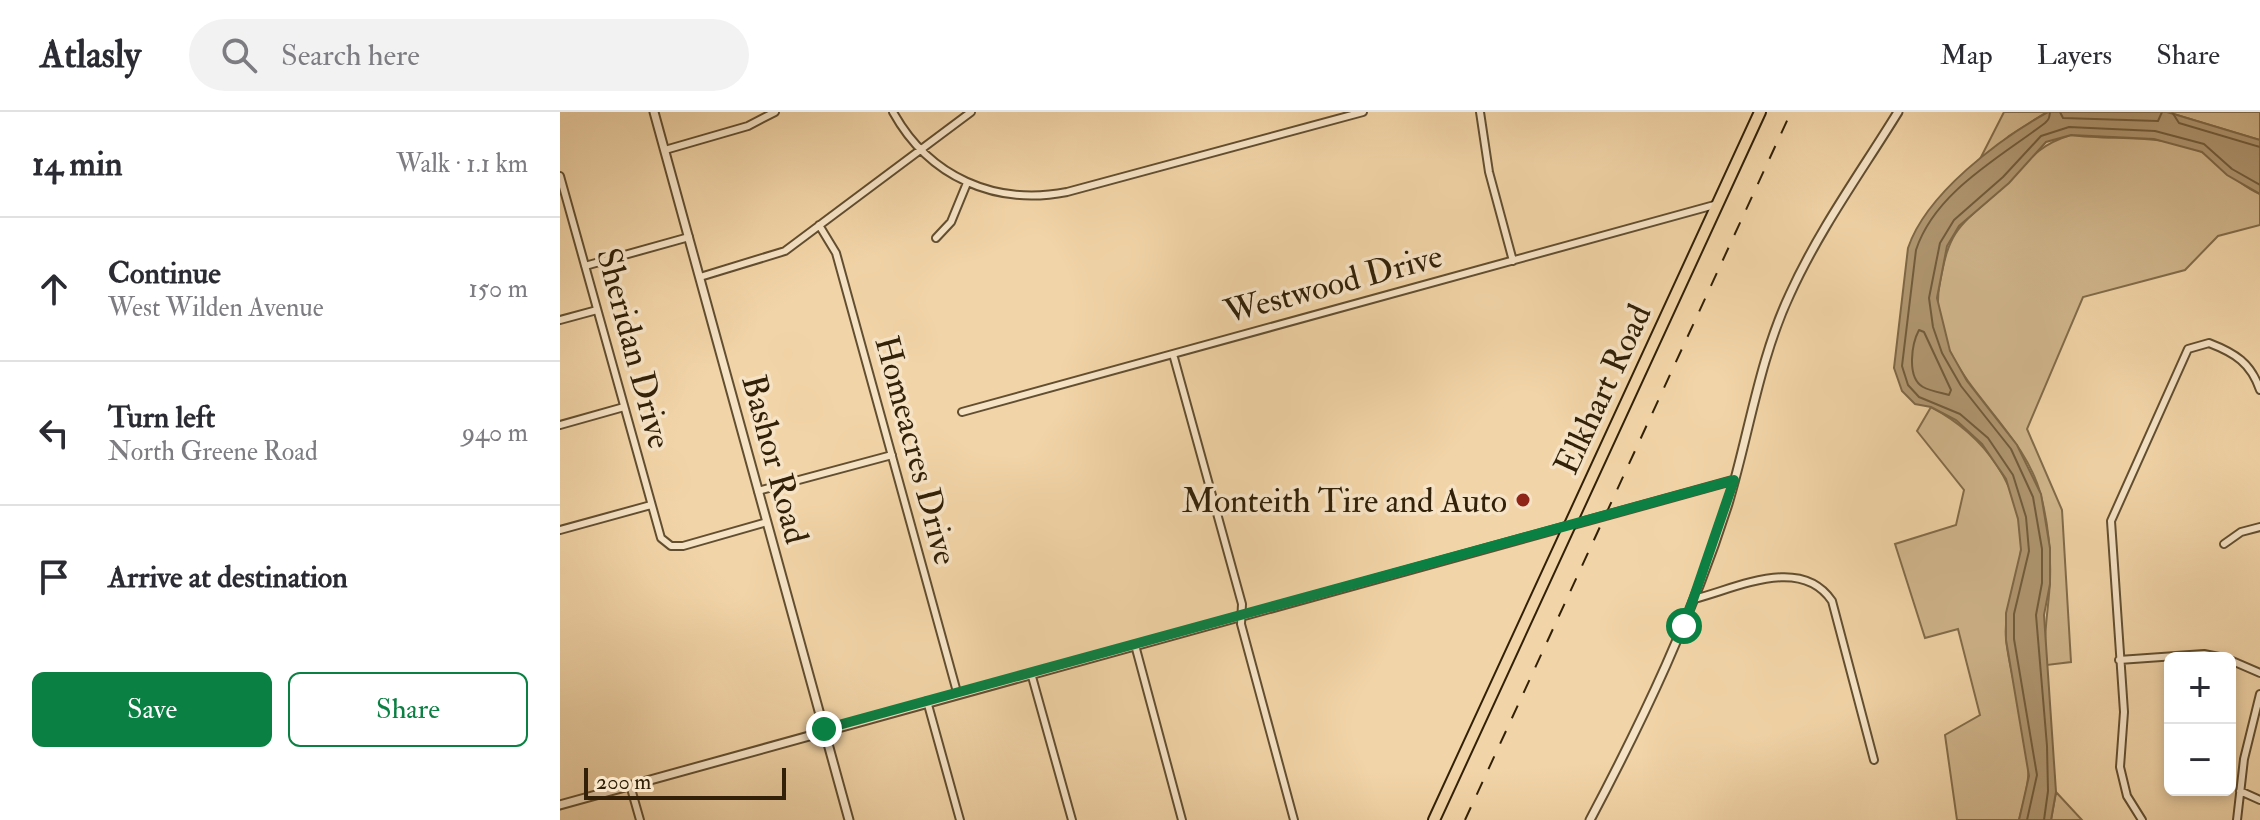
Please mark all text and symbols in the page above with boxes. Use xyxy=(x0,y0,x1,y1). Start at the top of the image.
search box xyxy=(189,19,749,91)
text: Atlasly xyxy=(40,31,141,79)
icon: search xyxy=(217,33,261,77)
text: Search here xyxy=(281,37,420,74)
text: Map xyxy=(1940,38,1993,73)
text: Layers xyxy=(2037,38,2112,73)
text: Share xyxy=(2156,38,2220,73)
text: 14 min xyxy=(32,143,123,186)
text: Walk · 1.1 km xyxy=(396,148,528,180)
street label: Westwood Drive xyxy=(1219,235,1447,334)
street label: Sheridan Drive xyxy=(586,243,681,453)
text: Continue xyxy=(108,255,221,292)
icon: ahead xyxy=(32,267,76,311)
text: 150 m xyxy=(469,273,528,305)
text: West Wilden Avenue xyxy=(108,292,324,324)
street label: Elkhart Road xyxy=(1545,297,1662,482)
street label: Homeacres Drive xyxy=(864,331,967,570)
street label: Bashor Road xyxy=(731,370,818,549)
text: Turn left xyxy=(108,399,215,436)
icon: left xyxy=(32,411,76,455)
text: 940 m xyxy=(462,417,528,449)
text: North Greene Road xyxy=(108,436,318,468)
place label: Monteith Tire and Auto xyxy=(1182,480,1507,523)
marker: Monteith Tire and Auto xyxy=(1514,491,1532,509)
icon: arrive xyxy=(32,555,76,599)
text: Arrive at destination xyxy=(108,559,348,596)
route start xyxy=(1666,608,1702,644)
map controls xyxy=(2164,652,2236,796)
button: + xyxy=(2164,652,2236,724)
button: Save xyxy=(32,672,272,747)
button: Share xyxy=(288,672,528,747)
route end xyxy=(806,711,842,747)
button: − xyxy=(2164,724,2236,796)
scale bar xyxy=(584,764,786,800)
text: 200 m xyxy=(596,768,651,796)

